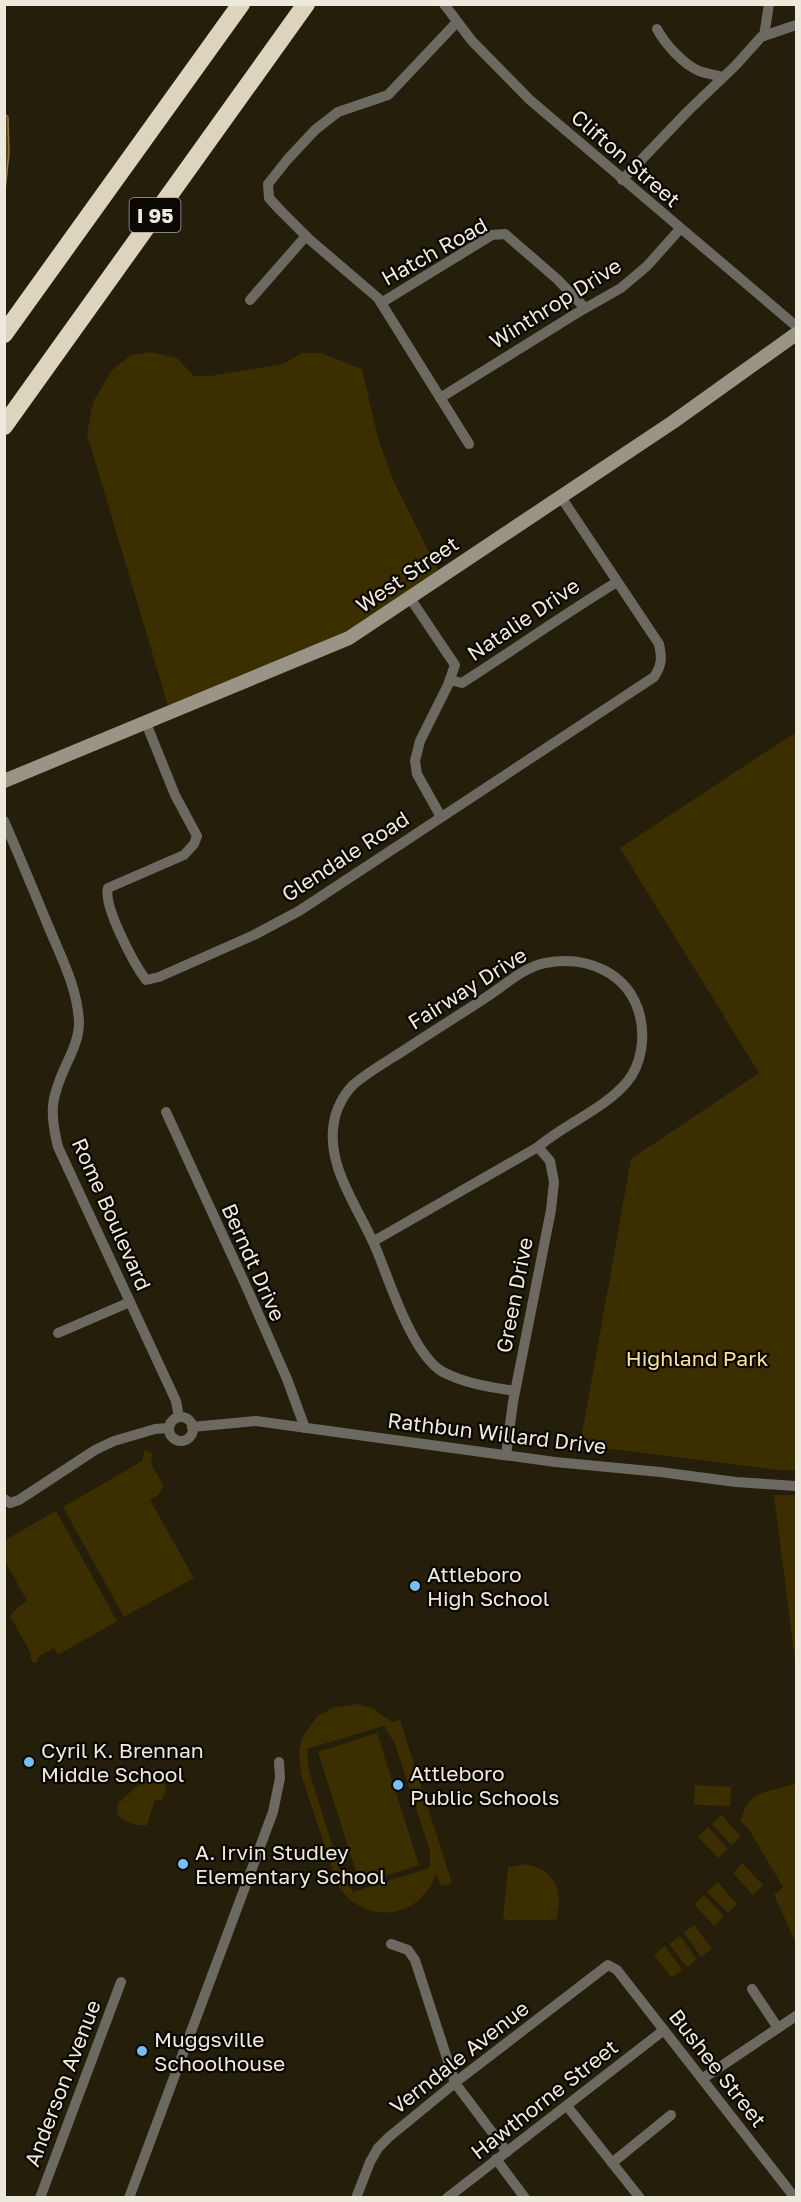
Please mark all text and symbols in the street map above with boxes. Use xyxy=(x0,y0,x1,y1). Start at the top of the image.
street label: Clifton Street xyxy=(566,104,686,212)
road number: I 95 xyxy=(130,198,180,232)
street label: Hatch Road xyxy=(376,211,492,291)
street label: Winthrop Drive xyxy=(484,252,626,354)
street label: West Street xyxy=(351,530,463,618)
street label: Natalie Drive xyxy=(462,572,584,666)
street label: Glendale Road xyxy=(276,805,414,907)
street label: Fairway Drive xyxy=(403,941,531,1035)
street label: Rome Boulevard xyxy=(67,1134,157,1294)
street label: Berndt Drive xyxy=(217,1199,291,1325)
street label: Green Drive xyxy=(490,1235,538,1355)
park label: Highland Park xyxy=(626,1345,768,1371)
street label: Rathbun Willard Drive xyxy=(386,1407,608,1459)
place label: Attleboro High School xyxy=(427,1561,549,1611)
marker: Attleboro High School xyxy=(408,1579,422,1593)
place label: Cyril K. Brennan Middle School xyxy=(41,1737,204,1787)
marker: Cyril K. Brennan Middle School xyxy=(22,1755,36,1769)
place label: Attleboro Public Schools xyxy=(410,1760,559,1810)
marker: Attleboro Public Schools xyxy=(391,1778,405,1792)
place label: A. Irvin Studley Elementary School xyxy=(195,1839,386,1889)
marker: A. Irvin Studley Elementary School xyxy=(176,1857,190,1871)
street label: Verndale Avenue xyxy=(384,1995,534,2119)
street label: Anderson Avenue xyxy=(18,1996,106,2170)
street label: Bushee Street xyxy=(664,2004,772,2132)
place label: Muggsville Schoolhouse xyxy=(154,2026,285,2076)
street label: Hawthorne Street xyxy=(465,2033,623,2165)
marker: Muggsville Schoolhouse xyxy=(135,2044,149,2058)

